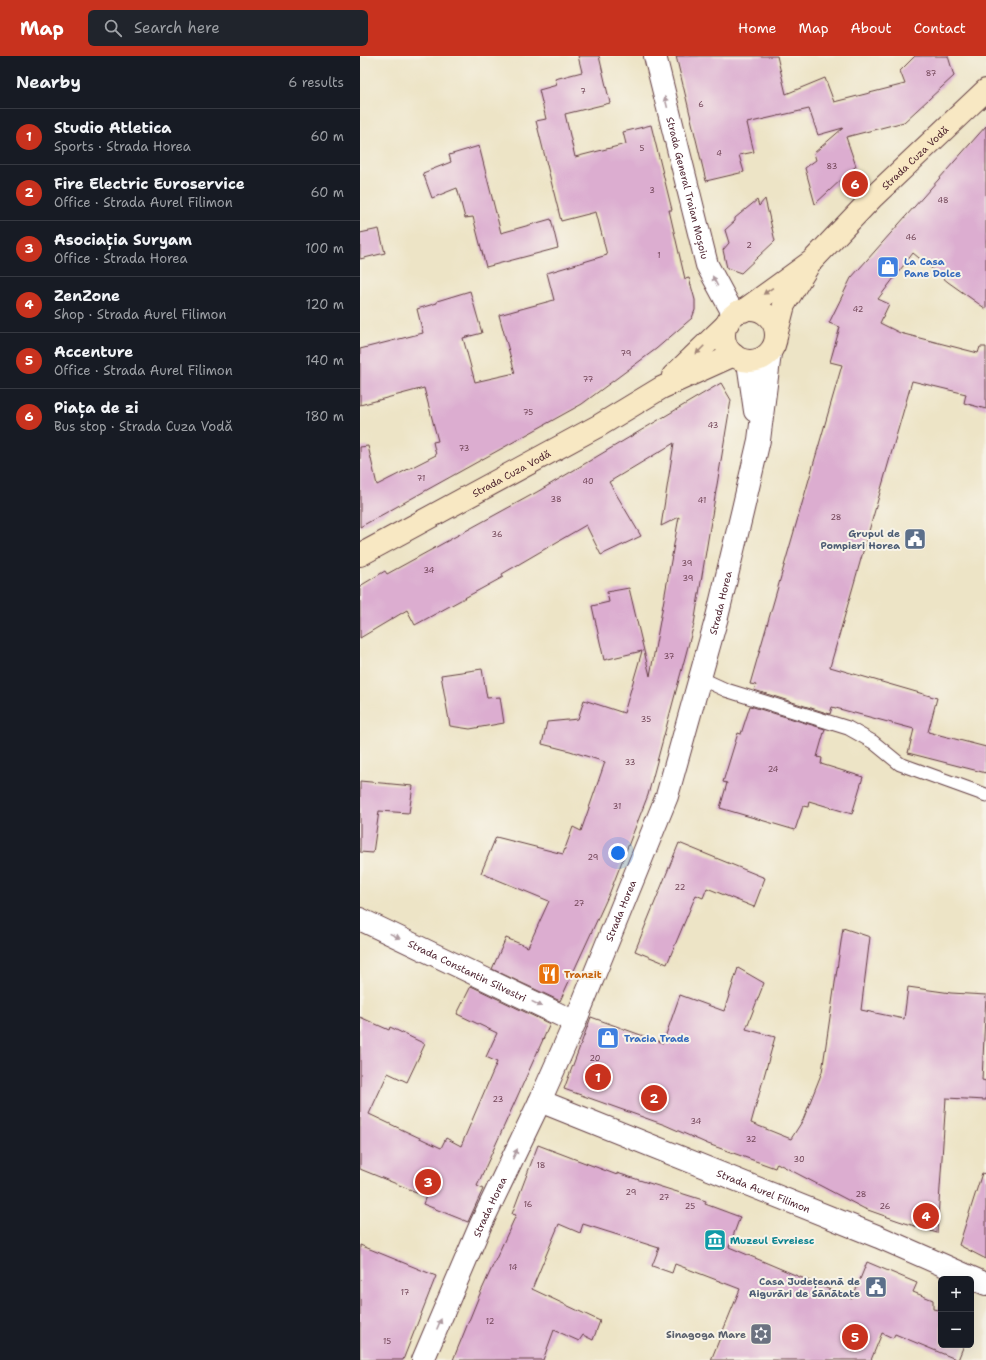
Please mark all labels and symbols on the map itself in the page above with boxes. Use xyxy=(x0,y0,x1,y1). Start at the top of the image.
house number: 87 xyxy=(926,68,937,79)
house number: 7 xyxy=(580,86,586,97)
one-way arrow xyxy=(663,96,669,108)
house number: 6 xyxy=(698,99,704,110)
street label: Strada General Traian Moșoiu xyxy=(664,116,712,261)
street label: Strada Cuza Vodă xyxy=(878,122,951,192)
house number: 5 xyxy=(640,143,645,154)
house number: 4 xyxy=(716,148,722,159)
house number: 83 xyxy=(827,161,837,172)
pin: 6 xyxy=(842,169,868,199)
house number: 3 xyxy=(649,185,655,196)
house number: 48 xyxy=(937,195,949,206)
house number: 46 xyxy=(905,232,917,243)
house number: 2 xyxy=(746,240,752,251)
house number: 1 xyxy=(657,250,661,261)
shop icon: La Casa Pane Dolce xyxy=(875,254,901,280)
place label: La Casa Pane Dolce xyxy=(904,255,961,280)
one-way arrow xyxy=(711,276,718,287)
one-way arrow xyxy=(763,287,774,295)
house number: 42 xyxy=(853,304,864,315)
one-way arrow xyxy=(695,345,705,355)
house number: 79 xyxy=(621,348,631,359)
house number: 77 xyxy=(583,374,594,385)
house number: 75 xyxy=(523,407,533,418)
house number: 43 xyxy=(708,420,718,431)
house number: 73 xyxy=(459,443,469,454)
street label: Strada Cuza Vodă xyxy=(470,446,553,500)
house number: 71 xyxy=(417,473,425,484)
house number: 40 xyxy=(582,476,594,487)
house number: 38 xyxy=(551,494,561,505)
house number: 41 xyxy=(698,495,706,506)
house number: 28 xyxy=(831,512,841,523)
public building icon: Grupul de Pompieri Horea xyxy=(902,526,928,552)
place label: Grupul de Pompieri Horea xyxy=(820,527,900,552)
house number: 36 xyxy=(492,529,503,540)
house number: 39 xyxy=(682,558,692,569)
house number: 34 xyxy=(424,565,435,576)
street label: Strada Horea xyxy=(706,569,734,636)
house number: 39 xyxy=(683,573,693,584)
house number: 37 xyxy=(664,651,675,662)
house number: 35 xyxy=(641,714,651,725)
house number: 33 xyxy=(625,757,635,768)
house number: 24 xyxy=(768,764,779,775)
house number: 31 xyxy=(613,801,621,812)
your location xyxy=(608,843,628,863)
house number: 29 xyxy=(588,852,598,863)
street label: Strada Horea xyxy=(602,877,639,943)
house number: 22 xyxy=(675,882,686,893)
house number: 27 xyxy=(574,898,585,909)
one-way arrow xyxy=(389,933,401,939)
street label: Strada Constantin Silvestri xyxy=(406,937,529,1004)
restaurant icon: Tranzit xyxy=(536,961,562,987)
place label: Tranzit xyxy=(564,968,602,981)
one-way arrow xyxy=(532,1001,543,1007)
shop icon: Tracia Trade xyxy=(595,1025,621,1051)
place label: Tracia Trade xyxy=(624,1032,690,1045)
house number: 20 xyxy=(590,1053,600,1064)
pin: 1 xyxy=(585,1062,611,1092)
pin: 2 xyxy=(641,1083,667,1113)
house number: 23 xyxy=(493,1094,503,1105)
house number: 34 xyxy=(691,1116,702,1127)
house number: 32 xyxy=(746,1134,757,1145)
one-way arrow xyxy=(512,1149,518,1160)
house number: 30 xyxy=(793,1154,805,1165)
house number: 18 xyxy=(537,1160,545,1171)
street label: Strada Aurel Filimon xyxy=(715,1166,812,1215)
pin: 3 xyxy=(415,1167,441,1197)
street label: Strada Horea xyxy=(470,1174,510,1239)
house number: 29 xyxy=(626,1187,636,1198)
house number: 28 xyxy=(856,1189,866,1200)
house number: 27 xyxy=(659,1192,670,1203)
house number: 16 xyxy=(524,1199,533,1210)
house number: 25 xyxy=(685,1201,695,1212)
house number: 26 xyxy=(880,1201,891,1212)
pin: 4 xyxy=(913,1201,939,1231)
museum icon: Muzeul Evreiesc xyxy=(702,1227,728,1253)
place label: Muzeul Evreiesc xyxy=(730,1234,814,1247)
house number: 14 xyxy=(509,1262,518,1273)
public building icon: Casa Județeană de Aigurări de Sănătate xyxy=(863,1274,889,1300)
place label: Casa Județeană de Aigurări de Sănătate xyxy=(749,1275,860,1300)
house number: 17 xyxy=(401,1287,410,1298)
house number: 12 xyxy=(486,1316,495,1327)
one-way arrow xyxy=(436,1318,442,1330)
synagogue icon: Sinagoga Mare xyxy=(748,1321,774,1347)
pin: 5 xyxy=(842,1322,868,1352)
place label: Sinagoga Mare xyxy=(666,1328,746,1341)
house number: 15 xyxy=(383,1336,391,1347)

